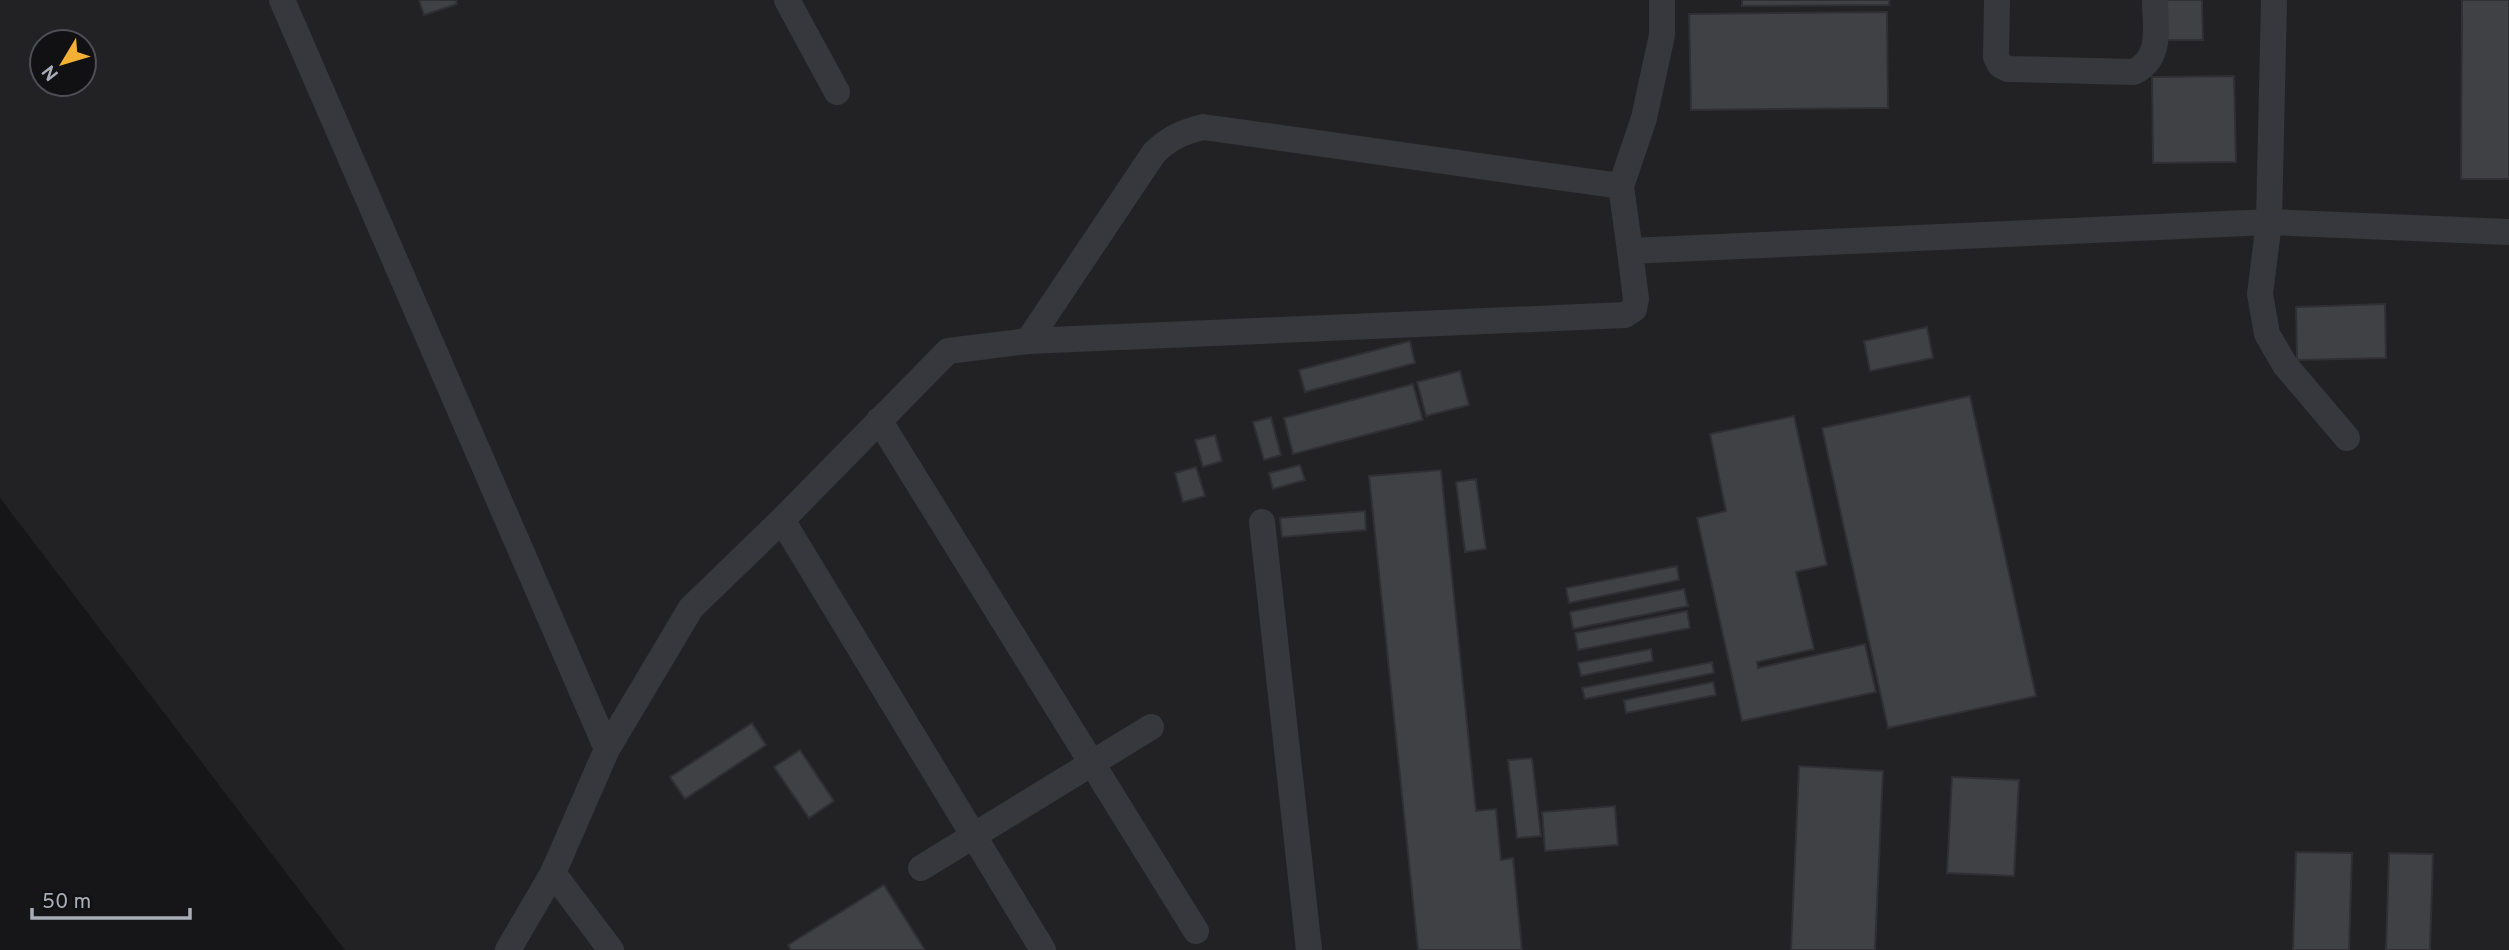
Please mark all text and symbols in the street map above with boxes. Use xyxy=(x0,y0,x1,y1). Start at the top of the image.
north arrow xyxy=(28,28,98,98)
text: N xyxy=(38,59,65,85)
scale bar xyxy=(32,876,189,920)
text: 50 m xyxy=(42,889,91,916)

